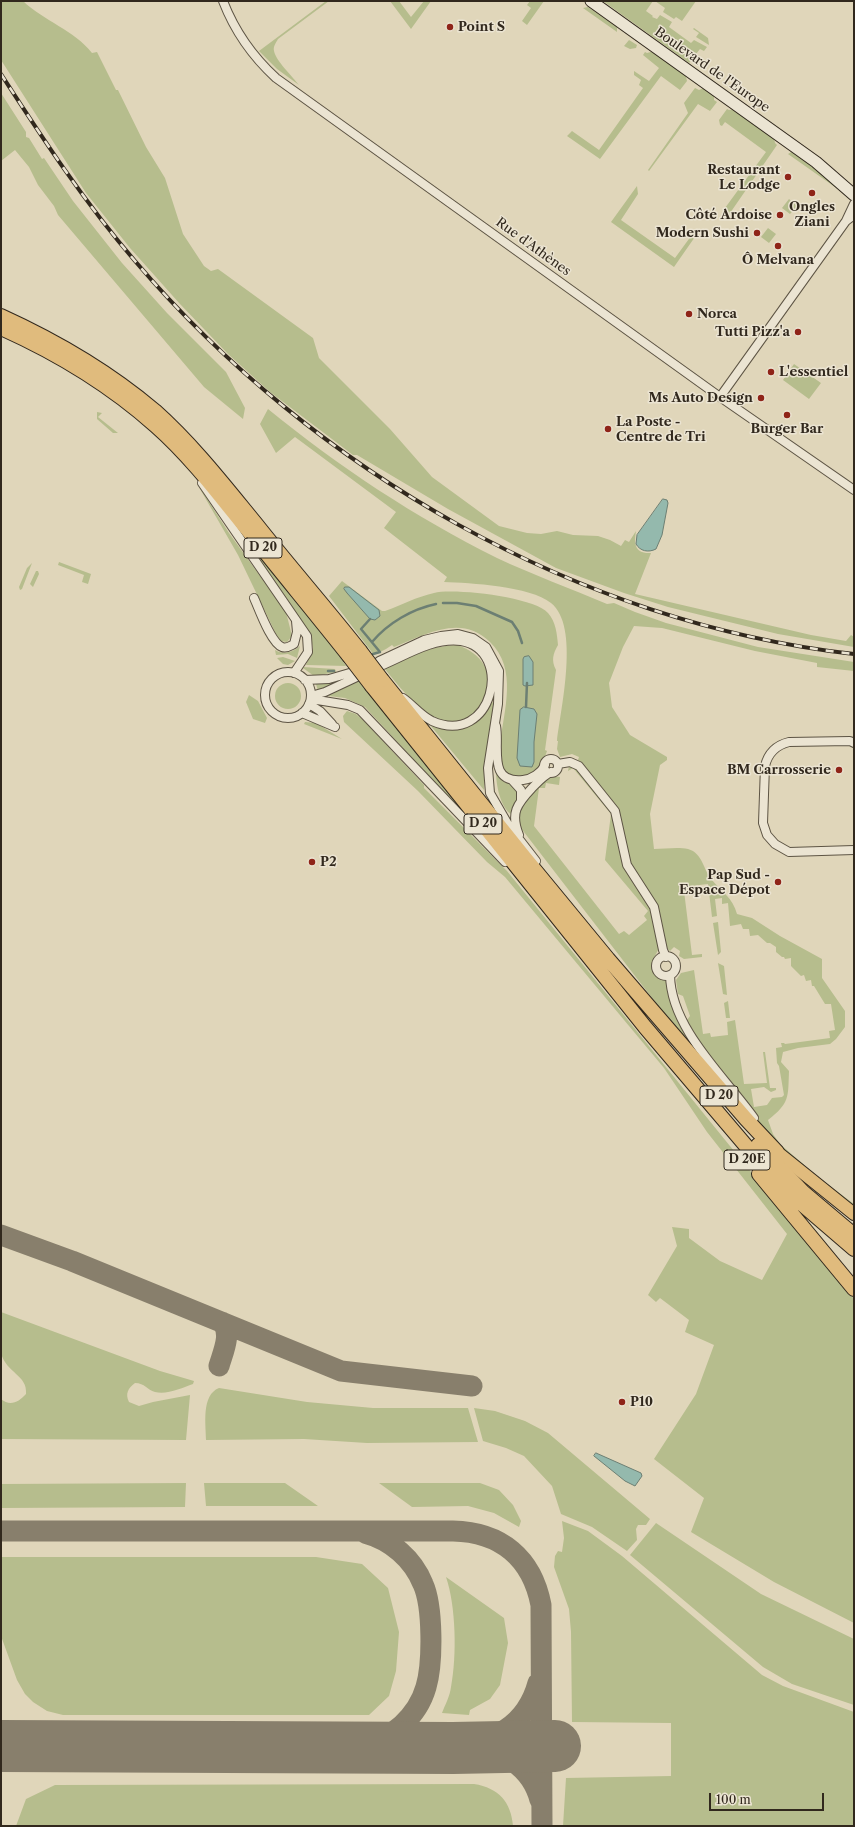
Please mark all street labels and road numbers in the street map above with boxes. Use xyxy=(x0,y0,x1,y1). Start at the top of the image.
street label: Boulevard de l'Europe xyxy=(651,24,773,116)
street label: Rue d'Athènes xyxy=(493,215,573,279)
road number: D 20 xyxy=(244,538,282,558)
road number: D 20 xyxy=(464,814,502,834)
road number: D 20 xyxy=(700,1086,738,1106)
road number: D 20E xyxy=(724,1150,770,1170)

